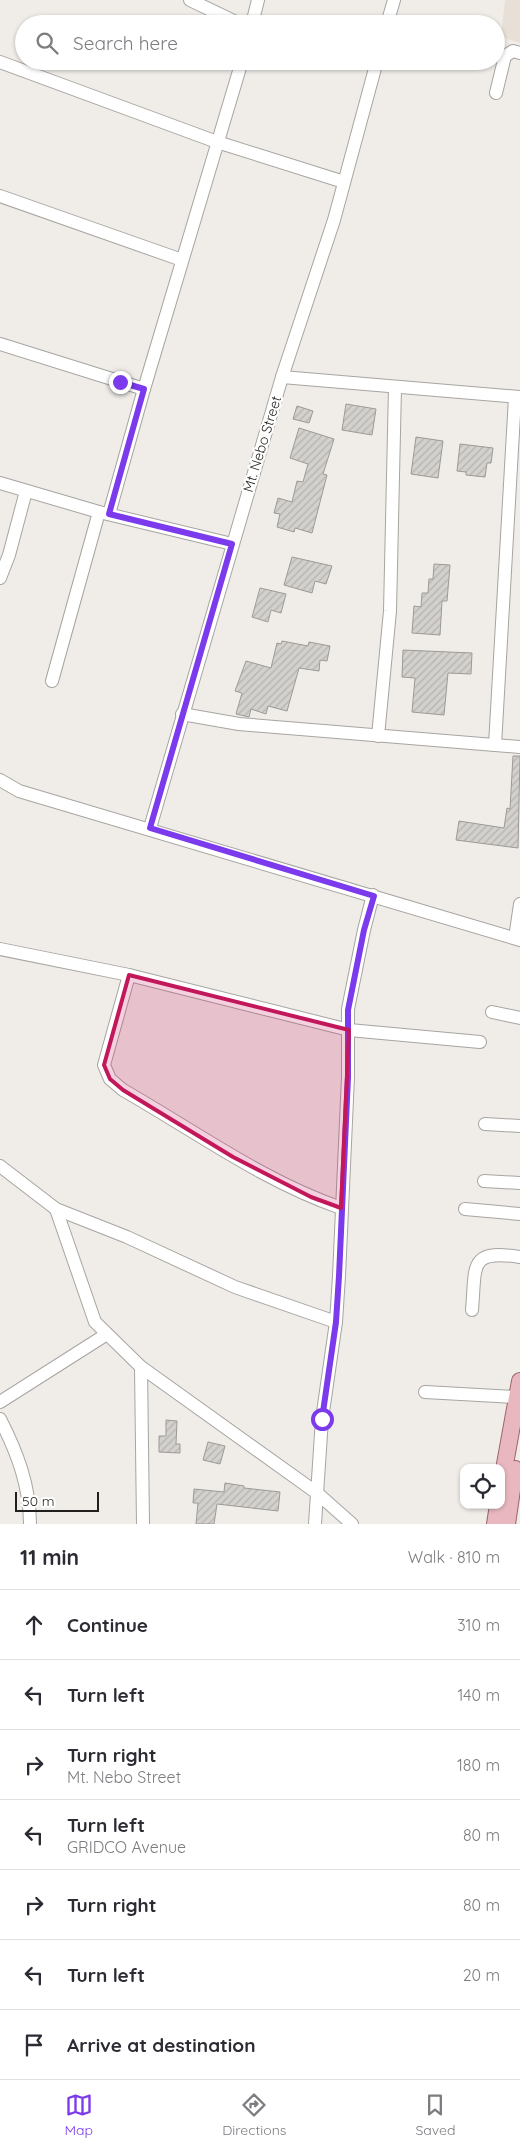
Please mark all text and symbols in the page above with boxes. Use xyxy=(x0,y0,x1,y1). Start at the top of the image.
search box xyxy=(15,15,505,70)
icon: search xyxy=(33,29,61,57)
text: Search here xyxy=(73,31,178,55)
route end xyxy=(109,371,132,394)
street label: Mt. Nebo Street xyxy=(239,393,285,494)
route start xyxy=(311,1408,334,1431)
map controls xyxy=(460,1464,505,1509)
button: locate xyxy=(460,1464,505,1509)
scale bar xyxy=(15,1489,99,1512)
text: 50 m xyxy=(22,1492,55,1510)
text: 11 min xyxy=(20,1544,79,1570)
text: Walk · 810 m xyxy=(408,1547,500,1567)
icon: ahead xyxy=(20,1611,48,1639)
text: Continue xyxy=(67,1613,148,1637)
text: 310 m xyxy=(457,1615,500,1635)
icon: left xyxy=(20,1681,48,1709)
text: Turn left xyxy=(67,1683,145,1707)
text: 140 m xyxy=(457,1685,500,1705)
text: Turn right xyxy=(67,1743,156,1767)
icon: right xyxy=(20,1751,48,1779)
text: 180 m xyxy=(457,1755,500,1775)
text: Mt. Nebo Street xyxy=(67,1767,181,1787)
text: Turn left xyxy=(67,1813,145,1837)
icon: left xyxy=(20,1821,48,1849)
text: 80 m xyxy=(463,1825,500,1845)
text: GRIDCO Avenue xyxy=(67,1837,186,1857)
icon: right xyxy=(20,1891,48,1919)
text: Turn right xyxy=(67,1893,156,1917)
text: 80 m xyxy=(463,1895,500,1915)
icon: left xyxy=(20,1961,48,1989)
text: Turn left xyxy=(67,1963,145,1987)
text: 20 m xyxy=(463,1965,500,1985)
icon: arrive xyxy=(20,2031,48,2059)
text: Arrive at destination xyxy=(67,2033,256,2057)
tab: Map xyxy=(65,2091,93,2139)
tab: Directions xyxy=(222,2091,286,2139)
tab: Saved xyxy=(415,2091,455,2139)

